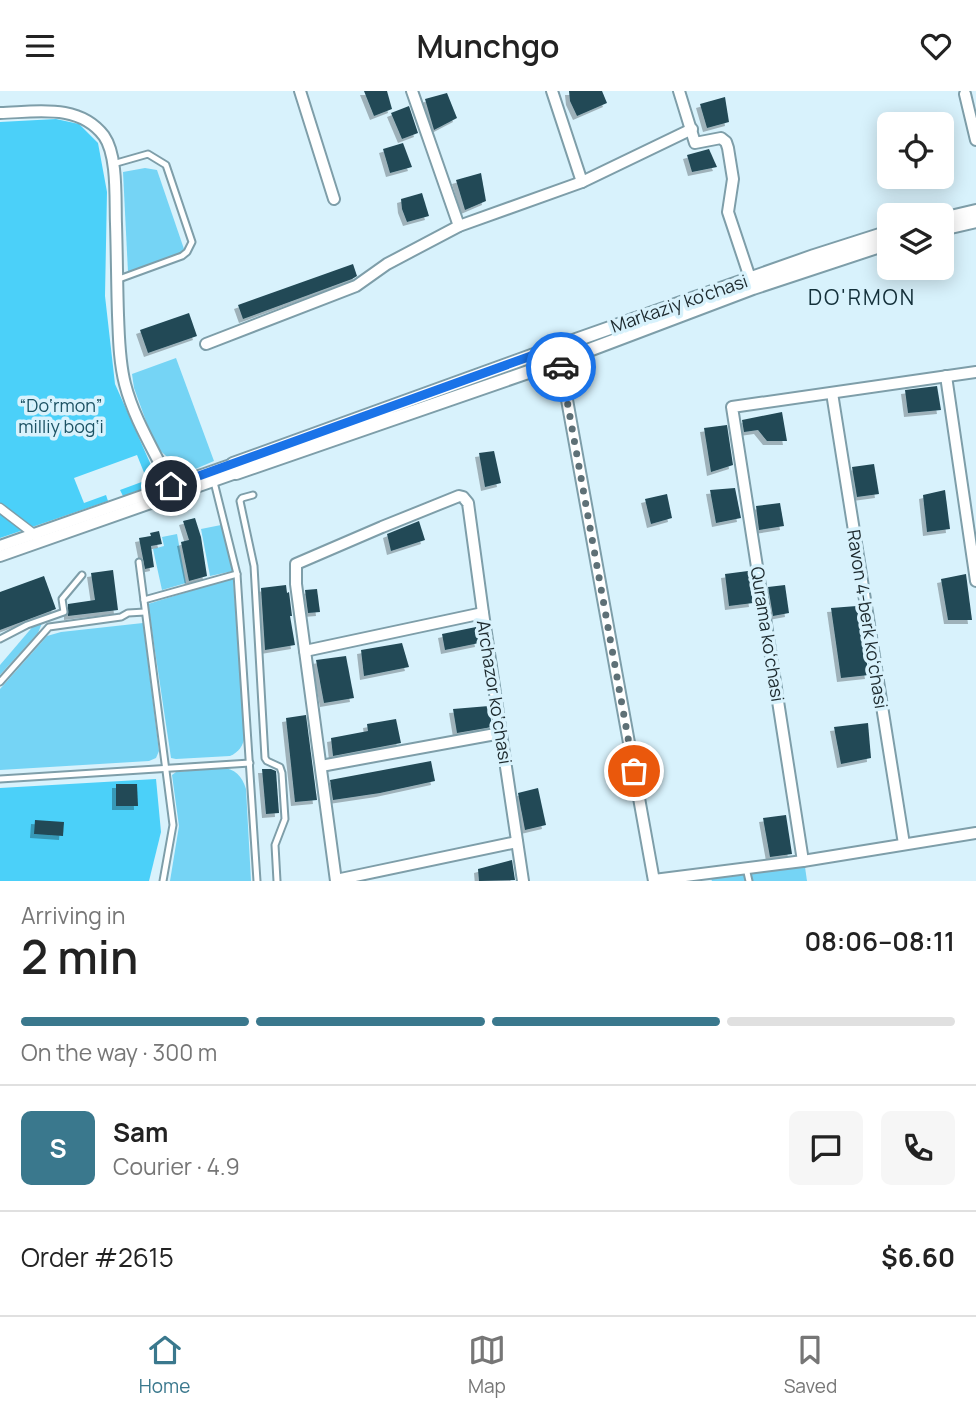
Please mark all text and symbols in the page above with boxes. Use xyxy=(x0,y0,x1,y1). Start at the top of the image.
text: Munchgo xyxy=(416,24,560,68)
icon: menu xyxy=(21,27,59,65)
icon: heart xyxy=(917,27,955,65)
map controls xyxy=(877,112,954,280)
button: locate xyxy=(877,112,954,189)
button: layers xyxy=(877,203,954,280)
street label: Markaziy ko'chasi xyxy=(607,268,751,338)
district label: DO'RMON xyxy=(808,283,916,311)
courier xyxy=(526,332,596,402)
icon: car xyxy=(542,348,580,386)
park label: “Do‘rmon” milliy bog‘i xyxy=(18,393,104,438)
pin xyxy=(141,456,201,516)
icon: home xyxy=(152,467,190,505)
street label: Ravon 4-berk koʻchasi xyxy=(842,528,894,710)
street label: Qurama koʻchasi xyxy=(745,565,791,703)
street label: Archazor ko‘chasi xyxy=(472,618,518,766)
pin xyxy=(604,741,664,801)
icon: bag xyxy=(615,752,653,790)
text: Arriving in xyxy=(21,899,126,931)
text: 08:06–08:11 xyxy=(804,923,955,959)
text: 2 min xyxy=(21,925,138,988)
text: On the way · 300 m xyxy=(21,1036,217,1068)
button: chat xyxy=(789,1111,863,1185)
button: phone xyxy=(881,1111,955,1185)
text: Sam xyxy=(113,1114,168,1150)
text: S xyxy=(49,1130,67,1166)
text: Courier · 4.9 xyxy=(113,1150,240,1182)
text: Order #2615 xyxy=(21,1239,174,1275)
text: $6.60 xyxy=(881,1239,955,1275)
tab: Home xyxy=(139,1331,190,1399)
tab: Map xyxy=(468,1331,506,1399)
tab: Saved xyxy=(784,1331,837,1399)

